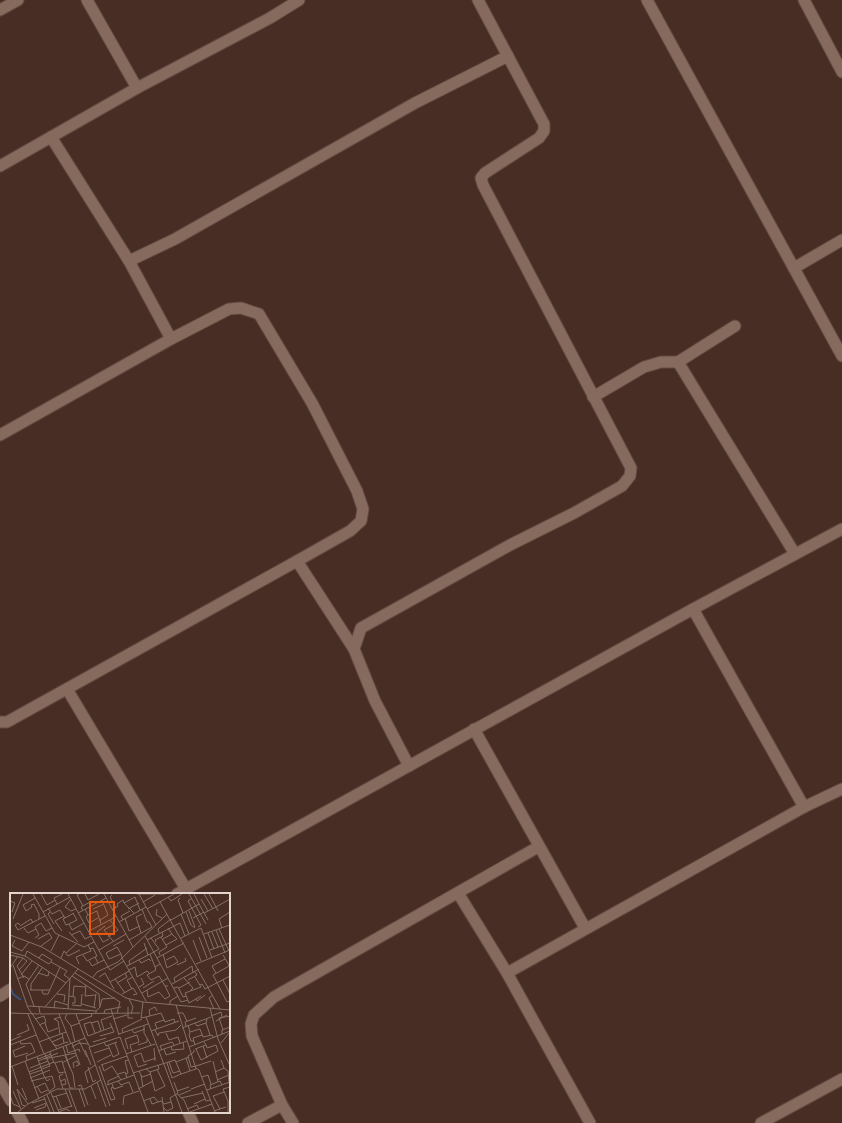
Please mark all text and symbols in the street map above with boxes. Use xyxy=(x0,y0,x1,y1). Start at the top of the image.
inset map xyxy=(10,893,230,1113)

